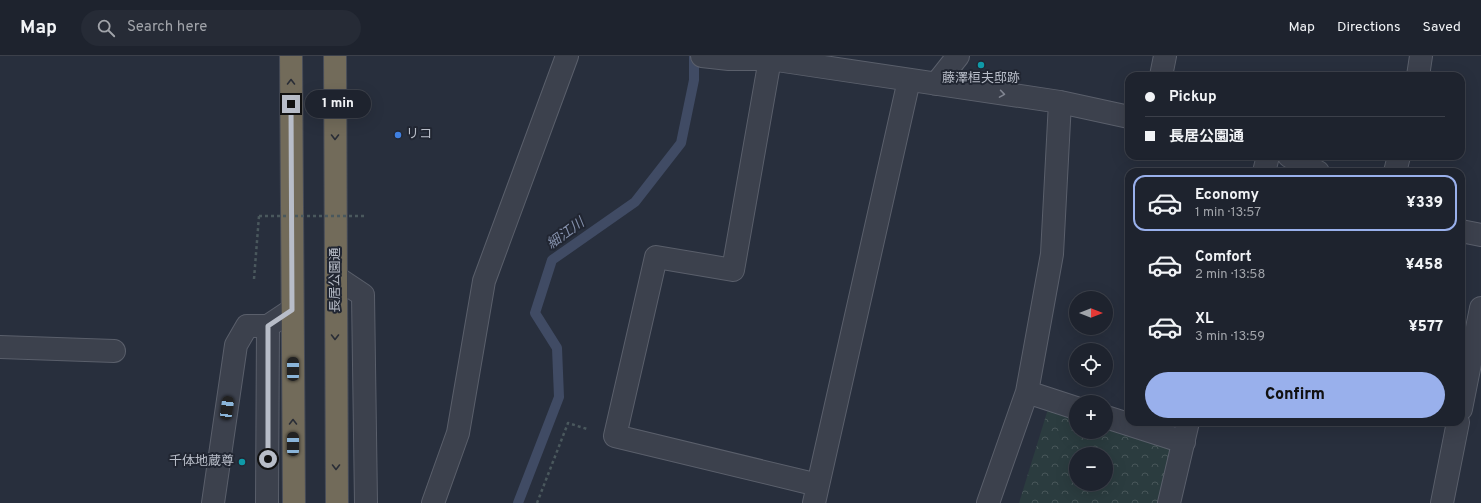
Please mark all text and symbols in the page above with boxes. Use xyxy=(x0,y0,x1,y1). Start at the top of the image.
search box xyxy=(81,10,361,46)
text: Map xyxy=(20,16,57,40)
icon: search xyxy=(95,17,117,39)
text: Search here xyxy=(127,18,207,37)
text: Map xyxy=(1289,19,1315,36)
text: Directions xyxy=(1337,19,1401,36)
text: Saved xyxy=(1423,19,1461,36)
marker: 藤澤桓夫邸跡 xyxy=(976,60,986,70)
place label: 藤澤桓夫邸跡 xyxy=(942,71,1020,87)
one-way arrow xyxy=(287,79,295,85)
text: Pickup xyxy=(1169,88,1217,107)
one-way arrow xyxy=(999,89,1006,98)
callout: 1 min xyxy=(305,90,371,118)
route end xyxy=(282,95,300,113)
text: 1 min xyxy=(322,96,354,112)
place label: リコ xyxy=(406,127,432,143)
text: 長居公園通 xyxy=(1169,128,1244,147)
marker: リコ xyxy=(393,130,403,140)
one-way arrow xyxy=(331,134,339,140)
icon: car xyxy=(1147,185,1183,221)
text: Economy xyxy=(1195,186,1259,205)
text: ¥339 xyxy=(1406,194,1443,213)
text: 1 min · 13:57 xyxy=(1195,205,1261,221)
water label: 細江川 xyxy=(544,214,590,253)
street label: 長居公園通 xyxy=(328,247,344,313)
icon: car xyxy=(1147,247,1183,283)
text: Comfort xyxy=(1195,248,1252,267)
text: ¥458 xyxy=(1405,256,1443,275)
text: 2 min · 13:58 xyxy=(1195,267,1265,283)
north arrow xyxy=(1069,291,1113,335)
map controls xyxy=(1069,291,1113,491)
icon: car xyxy=(1147,309,1183,345)
text: XL xyxy=(1195,310,1213,329)
text: ¥577 xyxy=(1409,318,1443,337)
text: 3 min · 13:59 xyxy=(1195,329,1265,345)
one-way arrow xyxy=(331,334,339,340)
button: locate xyxy=(1069,343,1113,387)
car xyxy=(287,357,299,381)
button: Confirm xyxy=(1145,372,1445,418)
car xyxy=(219,395,235,421)
button: + xyxy=(1069,395,1113,439)
one-way arrow xyxy=(289,419,297,425)
car xyxy=(287,432,299,456)
button: − xyxy=(1069,447,1113,491)
route start xyxy=(259,450,277,468)
place label: 千体地蔵尊 xyxy=(169,454,234,470)
marker: 千体地蔵尊 xyxy=(237,457,247,467)
one-way arrow xyxy=(332,464,340,470)

